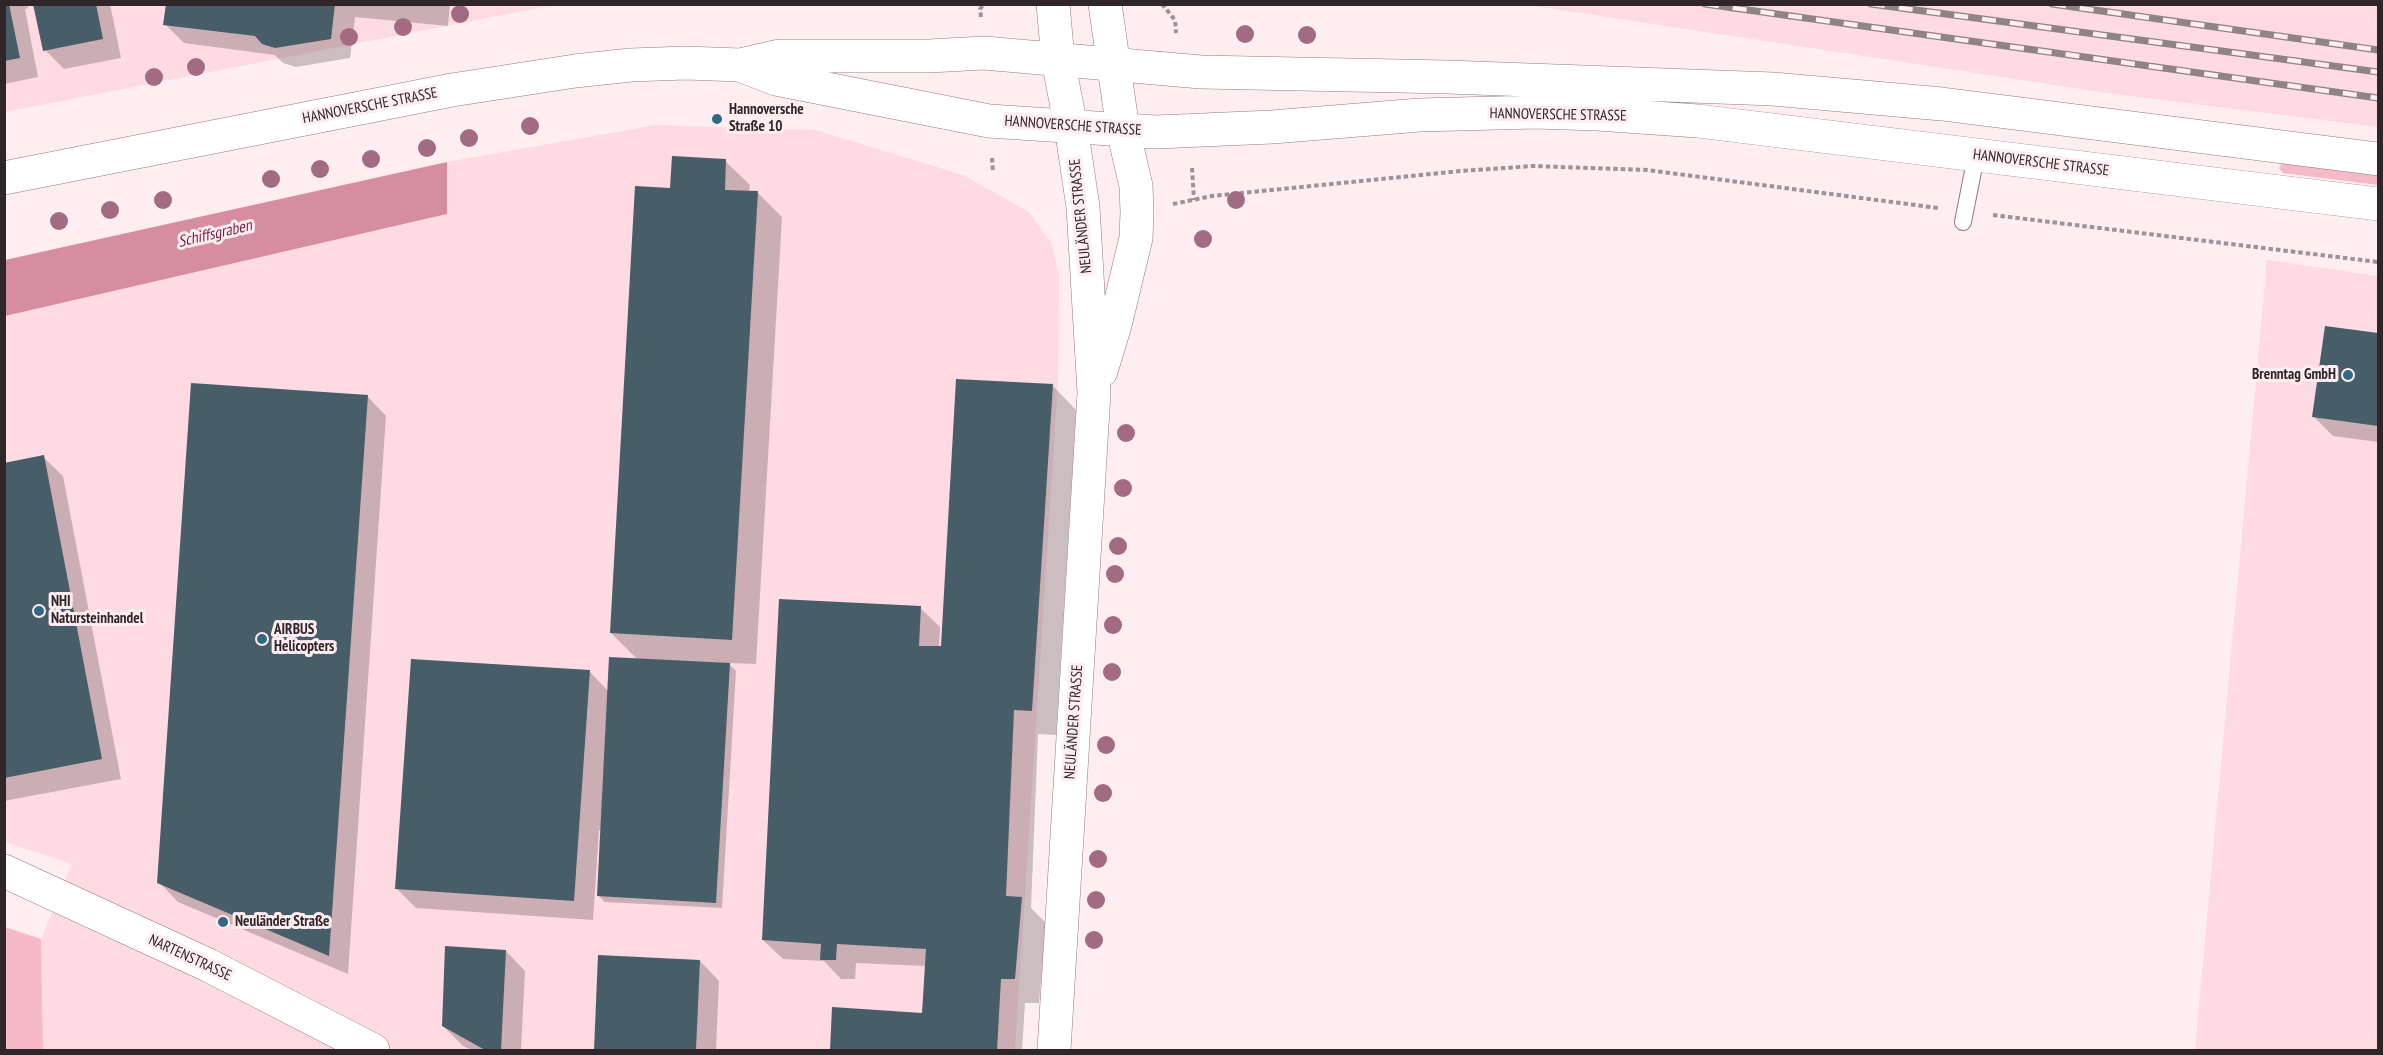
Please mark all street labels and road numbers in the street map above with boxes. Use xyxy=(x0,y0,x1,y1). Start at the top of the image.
street label: HANNOVERSCHE STRASSE xyxy=(301,84,439,128)
street label: HANNOVERSCHE STRASSE xyxy=(1489,105,1627,125)
street label: HANNOVERSCHE STRASSE xyxy=(1004,112,1142,140)
street label: HANNOVERSCHE STRASSE xyxy=(1972,146,2110,180)
street label: NEULÄNDER STRASSE xyxy=(1066,158,1096,274)
street label: NEULÄNDER STRASSE xyxy=(1061,664,1087,780)
street label: NARTENSTRASSE xyxy=(146,931,234,985)

